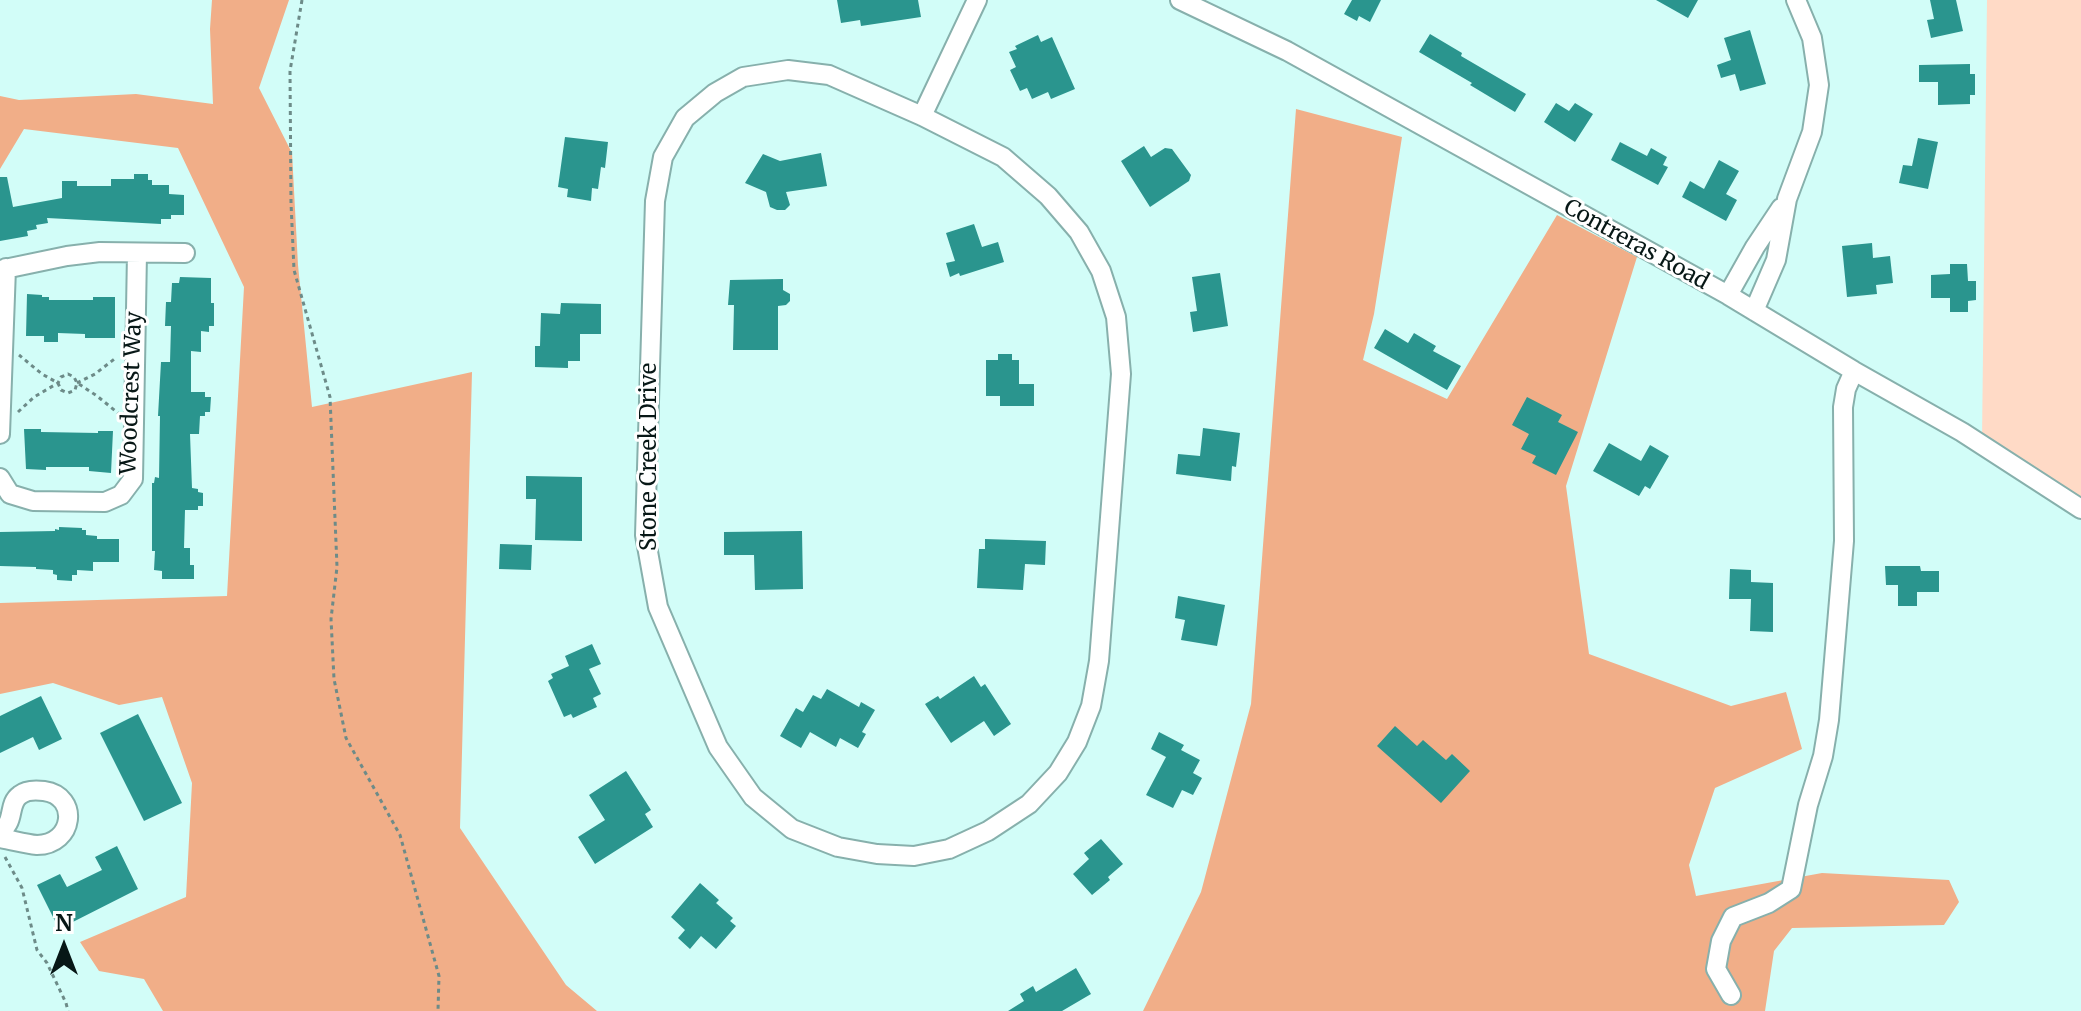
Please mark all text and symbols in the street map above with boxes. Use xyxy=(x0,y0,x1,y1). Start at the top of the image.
street label: Contreras Road xyxy=(1559,194,1713,296)
street label: Woodcrest Way xyxy=(116,311,148,475)
street label: Stone Creek Drive xyxy=(637,363,663,551)
north arrow xyxy=(24,907,104,987)
text: N xyxy=(55,909,73,937)

